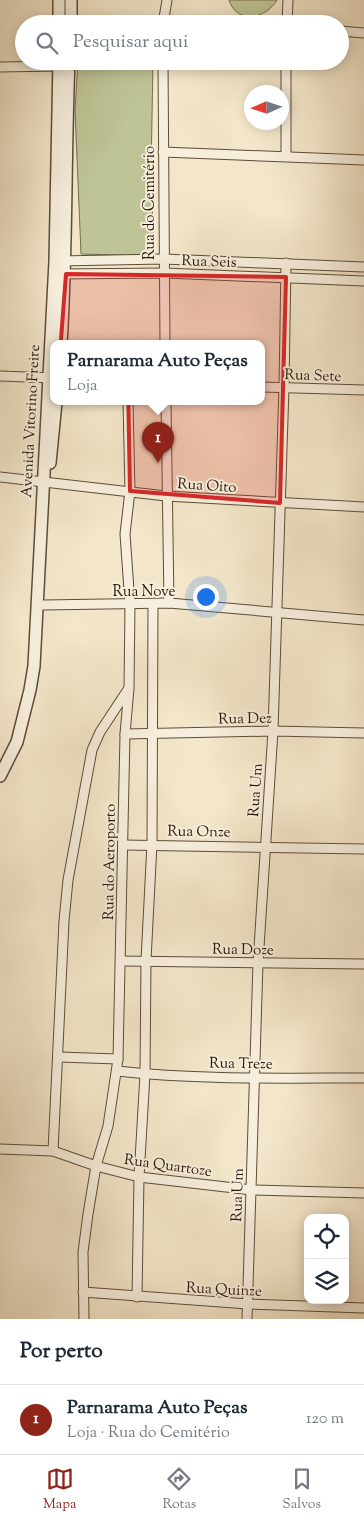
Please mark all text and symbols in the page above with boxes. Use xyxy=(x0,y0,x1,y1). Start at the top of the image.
search box xyxy=(15,15,349,70)
icon: search xyxy=(33,29,61,57)
text: Pesquisar aqui xyxy=(73,29,188,56)
north arrow xyxy=(244,85,289,130)
street label: Rua do Cemitério xyxy=(140,146,161,260)
street label: Rua Seis xyxy=(181,251,237,274)
popup xyxy=(50,340,265,405)
street label: Avenida Vitorino Freire xyxy=(17,344,46,498)
text: Parnarama Auto Peças xyxy=(67,348,248,375)
street label: Rua Sete xyxy=(284,365,342,388)
text: Loja xyxy=(67,375,97,398)
pin: 1 xyxy=(142,422,174,463)
street label: Rua Oito xyxy=(177,474,237,499)
street label: Rua Nove xyxy=(112,582,176,603)
your location xyxy=(193,584,219,610)
street label: Rua Dez xyxy=(218,709,272,730)
street label: Rua Um xyxy=(244,762,269,818)
street label: Rua do Aeroporto xyxy=(99,804,122,920)
street label: Rua Onze xyxy=(167,821,231,844)
street label: Rua Doze xyxy=(212,939,274,962)
street label: Rua Treze xyxy=(209,1053,273,1076)
street label: Rua Quartoze xyxy=(122,1150,213,1183)
street label: Rua Um xyxy=(227,1167,250,1222)
map controls xyxy=(304,1214,349,1304)
button: locate xyxy=(304,1214,349,1259)
button: layers xyxy=(304,1259,349,1304)
street label: Rua Quinze xyxy=(185,1278,262,1303)
text: Por perto xyxy=(20,1337,103,1367)
text: Parnarama Auto Peças xyxy=(67,1395,247,1422)
text: 1 xyxy=(33,1408,39,1431)
text: 120 m xyxy=(306,1408,344,1431)
text: Loja · Rua do Cemitério xyxy=(67,1422,230,1445)
tab: Mapa xyxy=(43,1465,76,1515)
tab: Rotas xyxy=(162,1465,196,1515)
tab: Salvos xyxy=(282,1465,321,1515)

